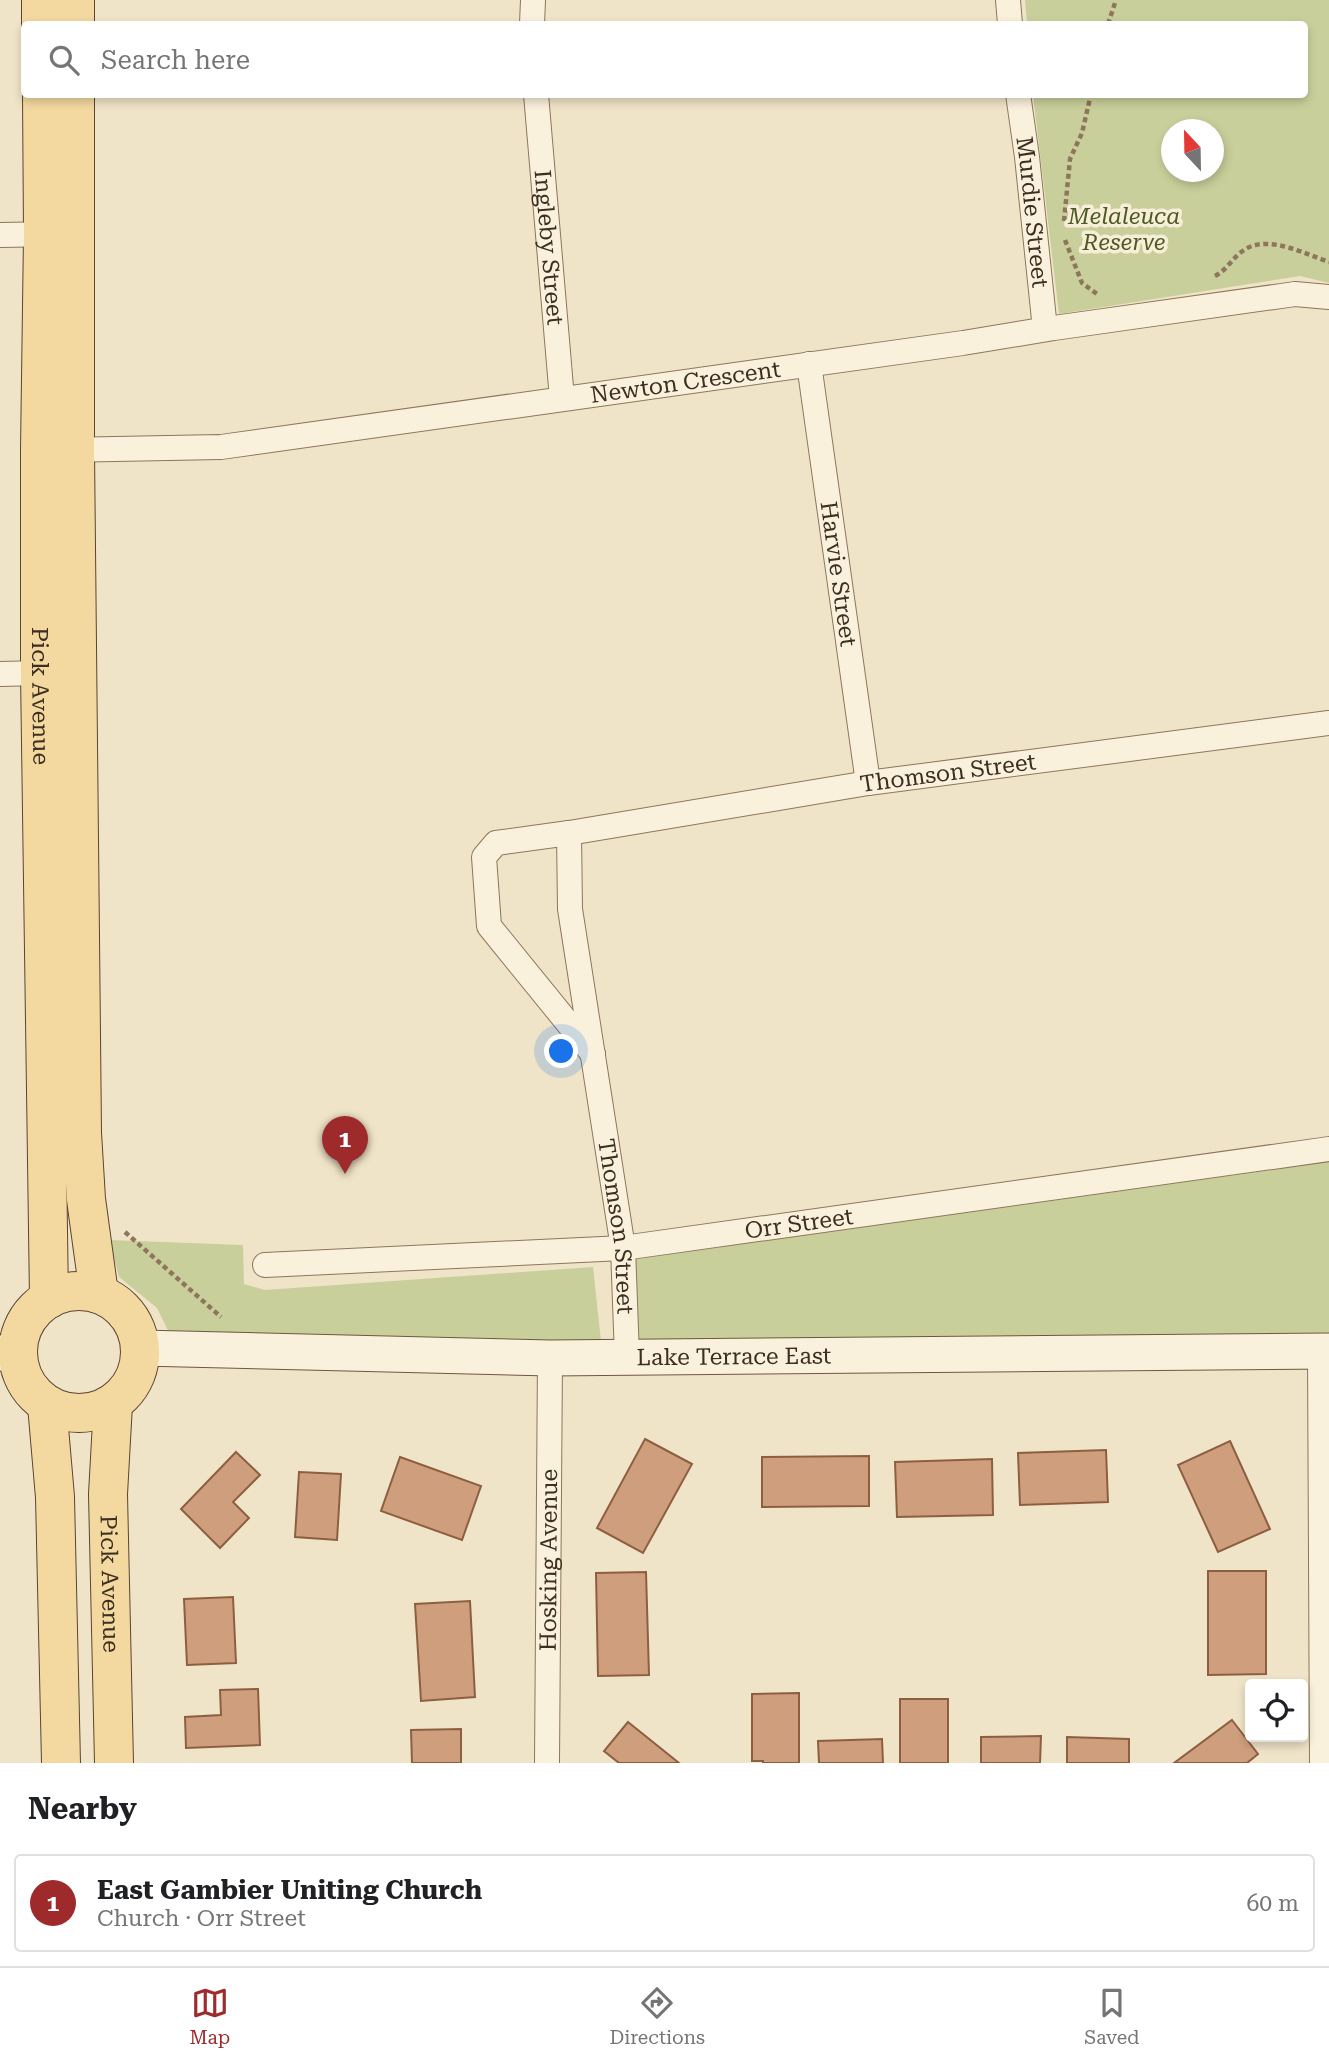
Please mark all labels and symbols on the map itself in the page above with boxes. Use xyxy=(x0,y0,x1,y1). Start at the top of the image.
north arrow xyxy=(1161,119,1224,182)
street label: Murdie Street xyxy=(1011,135,1054,289)
street label: Ingleby Street xyxy=(529,169,569,327)
park label: Melaleuca Reserve xyxy=(1067,203,1180,256)
street label: Newton Crescent xyxy=(589,355,783,409)
street label: Harvie Street xyxy=(815,500,862,649)
street label: Pick Avenue xyxy=(27,627,55,765)
street label: Thomson Street xyxy=(858,748,1038,798)
your location xyxy=(544,1034,578,1068)
pin: 1 xyxy=(322,1116,368,1174)
street label: Thomson Street xyxy=(593,1137,639,1315)
street label: Orr Street xyxy=(743,1202,855,1244)
street label: Lake Terrace East xyxy=(636,1342,832,1371)
street label: Hosking Avenue xyxy=(534,1469,563,1651)
street label: Pick Avenue xyxy=(95,1515,125,1653)

